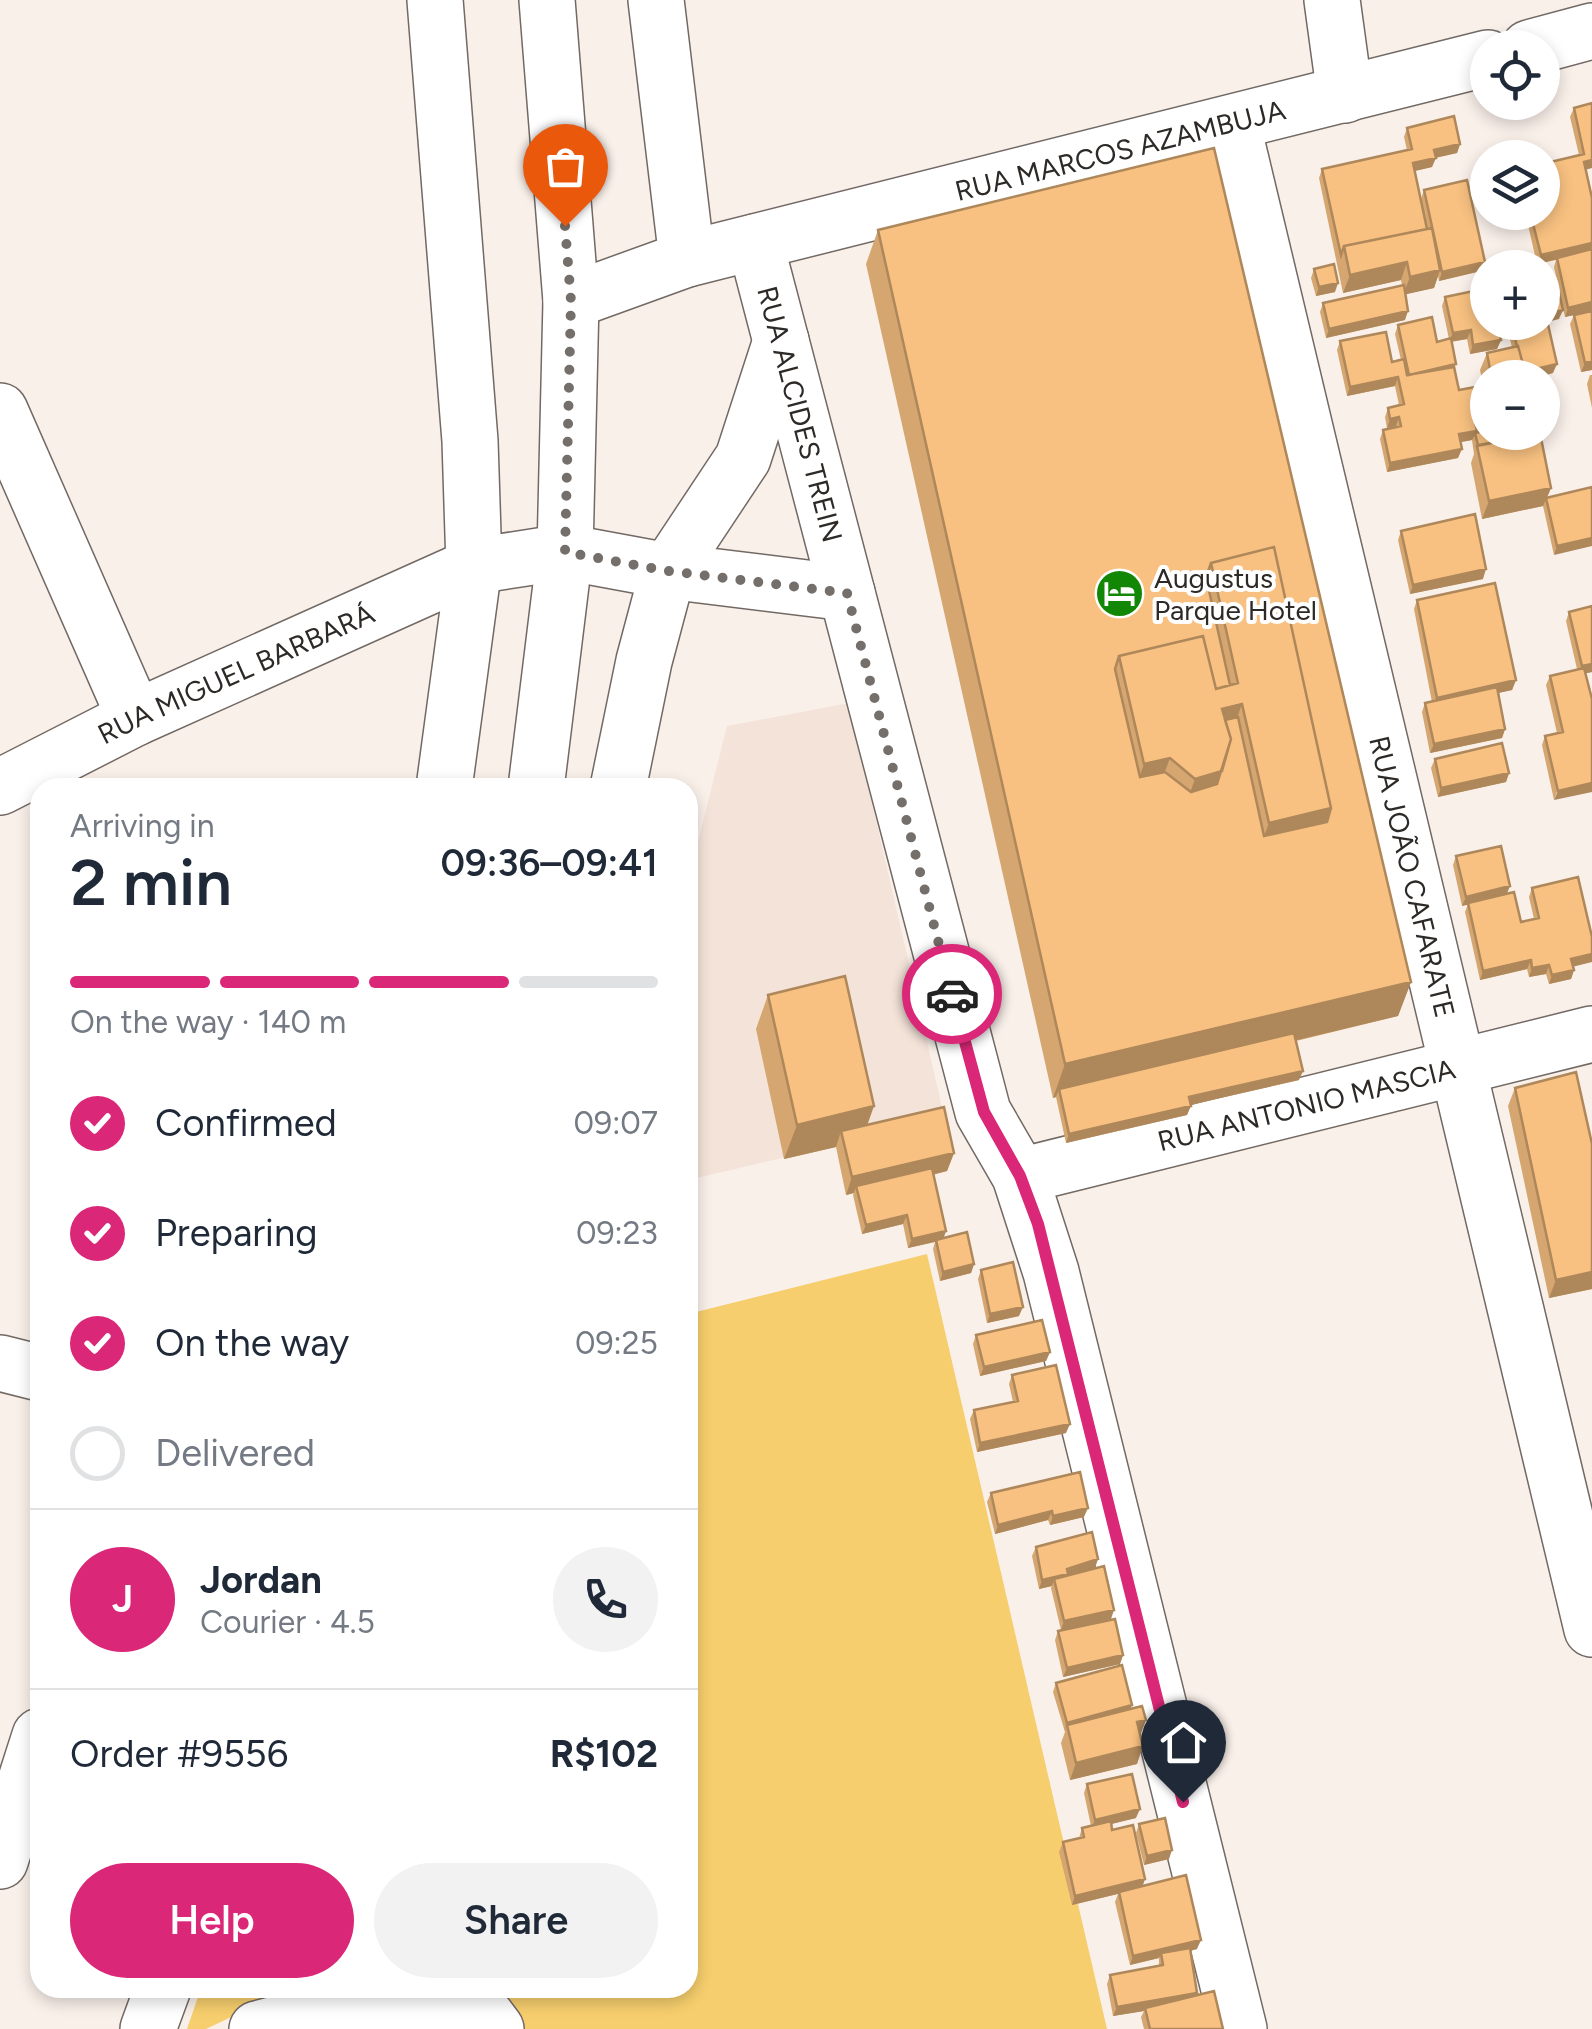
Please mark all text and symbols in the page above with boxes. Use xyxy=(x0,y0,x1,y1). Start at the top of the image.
map controls xyxy=(1470,30,1560,450)
button: locate xyxy=(1470,30,1560,120)
street label: RUA MARCOS AZAMBUJA xyxy=(951,92,1289,208)
pin xyxy=(523,124,608,227)
icon: bag xyxy=(538,139,593,194)
button: layers xyxy=(1470,140,1560,230)
button: + xyxy=(1470,250,1560,340)
street label: RUA ALCIDES TREIN xyxy=(750,282,850,546)
button: − xyxy=(1470,360,1560,450)
place label: Augustus Parque Hotel xyxy=(1154,561,1317,627)
hotel icon: Augustus Parque Hotel xyxy=(1093,568,1145,620)
street label: RUA MIGUEL BARBARÁ xyxy=(92,596,380,751)
street label: RUA JOÃO CAFARATE xyxy=(1362,732,1462,1021)
text: Arriving in xyxy=(70,807,215,845)
text: 09:36–09:41 xyxy=(440,840,658,886)
text: 2 min xyxy=(70,843,232,921)
courier xyxy=(902,944,1002,1044)
icon: car xyxy=(925,967,980,1022)
text: On the way · 140 m xyxy=(70,1003,346,1041)
street label: RUA ANTONIO MASCIA xyxy=(1154,1052,1459,1158)
icon: check xyxy=(70,1096,125,1151)
text: Confirmed xyxy=(155,1100,337,1146)
text: 09:07 xyxy=(574,1104,658,1142)
icon: check xyxy=(70,1206,125,1261)
text: Preparing xyxy=(155,1210,317,1256)
text: 09:23 xyxy=(576,1214,658,1252)
icon: check xyxy=(70,1316,125,1371)
text: On the way xyxy=(155,1320,349,1366)
text: 09:25 xyxy=(575,1324,658,1362)
text: Delivered xyxy=(155,1430,315,1476)
button: phone xyxy=(553,1547,658,1652)
text: Jordan xyxy=(200,1557,322,1603)
text: J xyxy=(112,1576,133,1622)
text: Courier · 4.5 xyxy=(200,1603,375,1641)
pin xyxy=(1141,1700,1226,1803)
icon: home xyxy=(1156,1715,1211,1770)
text: Order #9556 xyxy=(70,1731,288,1777)
text: R$102 xyxy=(550,1731,658,1777)
button: Help xyxy=(70,1863,354,1978)
button: Share xyxy=(374,1863,658,1978)

